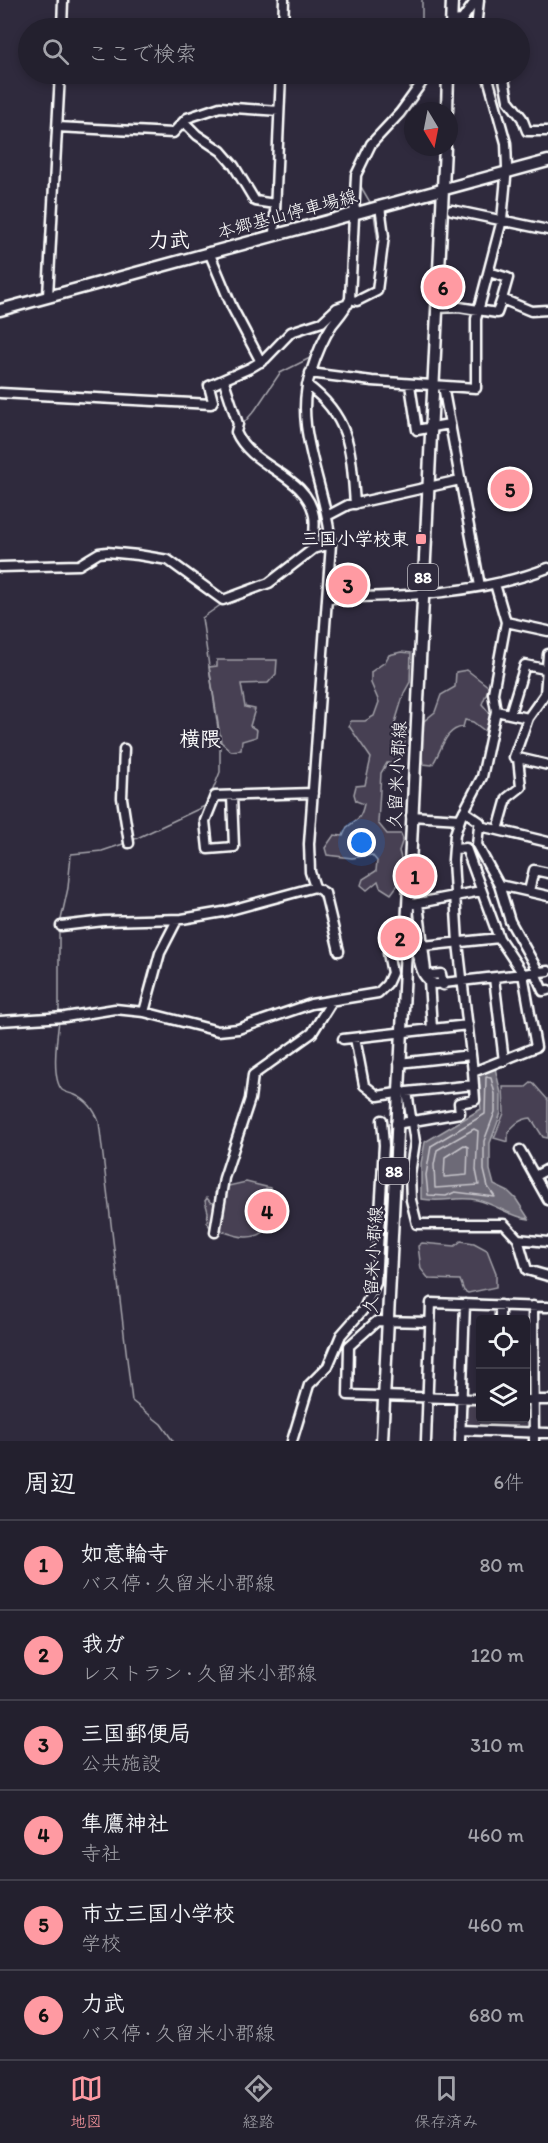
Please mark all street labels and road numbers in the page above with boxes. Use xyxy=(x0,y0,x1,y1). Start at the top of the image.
street label: 本郷基山停車場線 xyxy=(215,185,359,243)
road number: 88 xyxy=(408,564,438,590)
street label: 久留米小郡線 xyxy=(383,720,411,830)
road number: 88 xyxy=(379,1158,409,1184)
street label: 久留米小郡線 xyxy=(359,1205,387,1315)

